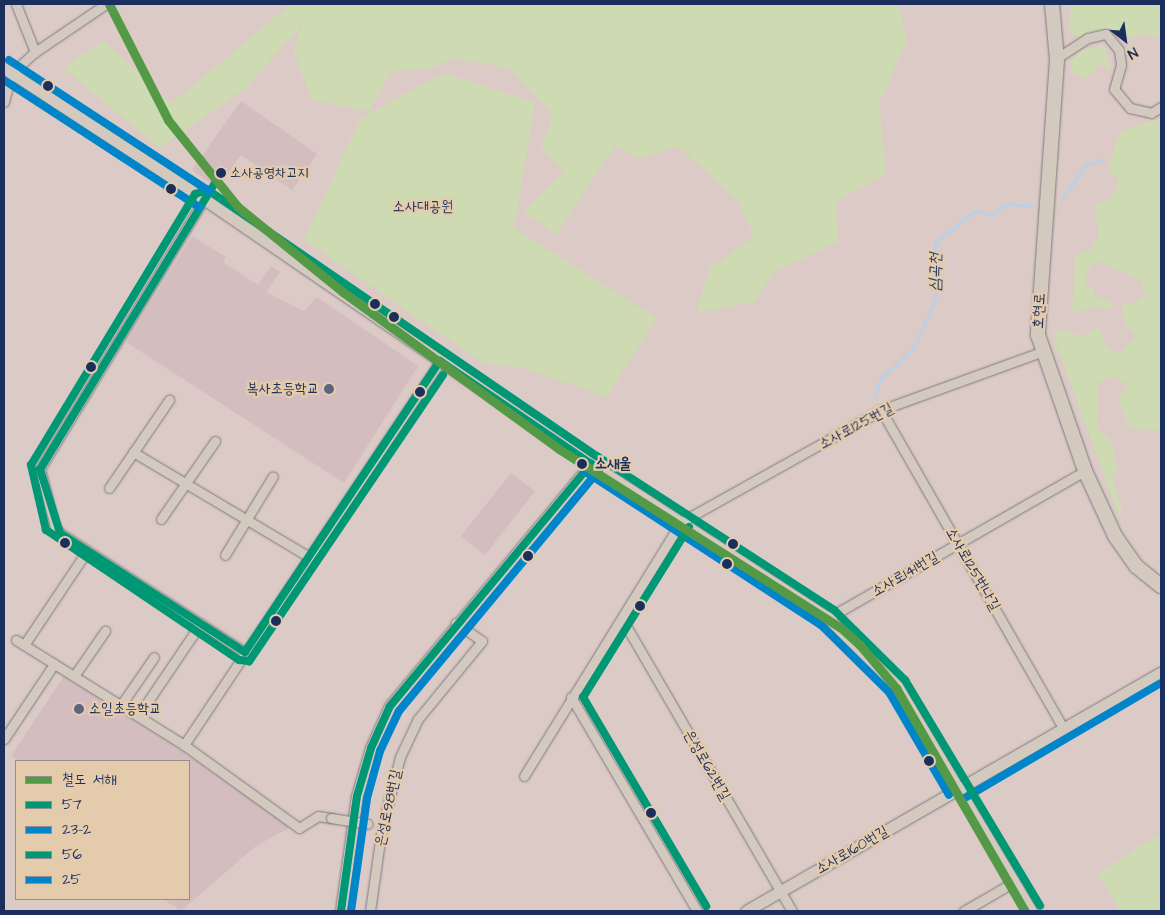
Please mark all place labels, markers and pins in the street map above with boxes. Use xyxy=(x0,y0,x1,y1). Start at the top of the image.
unlabelled marker xyxy=(43,81,53,91)
place label: 소사공영차고지 xyxy=(230,165,309,181)
marker: 소사공영차고지 xyxy=(216,168,226,178)
unlabelled marker xyxy=(166,184,176,194)
unlabelled marker xyxy=(370,299,380,309)
unlabelled marker xyxy=(389,312,399,322)
unlabelled marker xyxy=(86,362,96,372)
place label: 복사초등학교 xyxy=(247,380,319,398)
marker: 복사초등학교 xyxy=(323,383,335,395)
unlabelled marker xyxy=(415,387,425,397)
marker: 소새울 xyxy=(573,455,591,473)
place label: 소새울 xyxy=(595,455,631,473)
unlabelled marker xyxy=(60,538,70,548)
unlabelled marker xyxy=(728,539,738,549)
unlabelled marker xyxy=(523,551,533,561)
unlabelled marker xyxy=(722,559,732,569)
unlabelled marker xyxy=(635,601,645,611)
unlabelled marker xyxy=(271,616,281,626)
place label: 소일초등학교 xyxy=(89,700,161,718)
marker: 소일초등학교 xyxy=(73,703,85,715)
unlabelled marker xyxy=(924,756,934,766)
unlabelled marker xyxy=(646,808,656,818)

